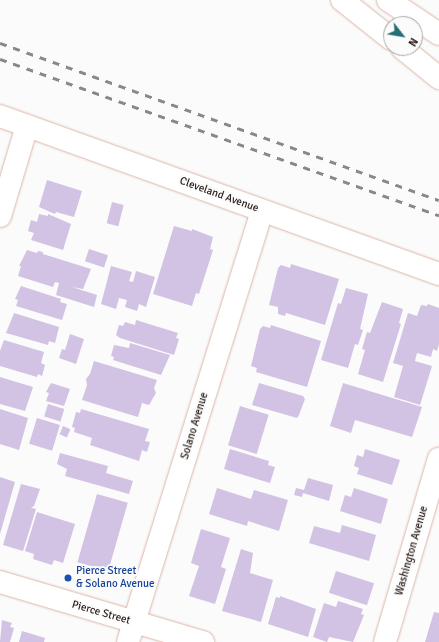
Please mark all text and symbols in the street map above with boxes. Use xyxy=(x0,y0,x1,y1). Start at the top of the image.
north arrow xyxy=(383,16,423,56)
text: N xyxy=(405,35,420,49)
street label: Cleveland Avenue xyxy=(178,175,260,215)
street label: Solano Avenue xyxy=(179,391,211,461)
street label: Washington Avenue xyxy=(393,505,431,597)
place label: Pierce Street & Solano Avenue xyxy=(76,565,154,591)
marker: Pierce Street & Solano Avenue xyxy=(63,573,73,583)
street label: Pierce Street xyxy=(70,598,132,628)

